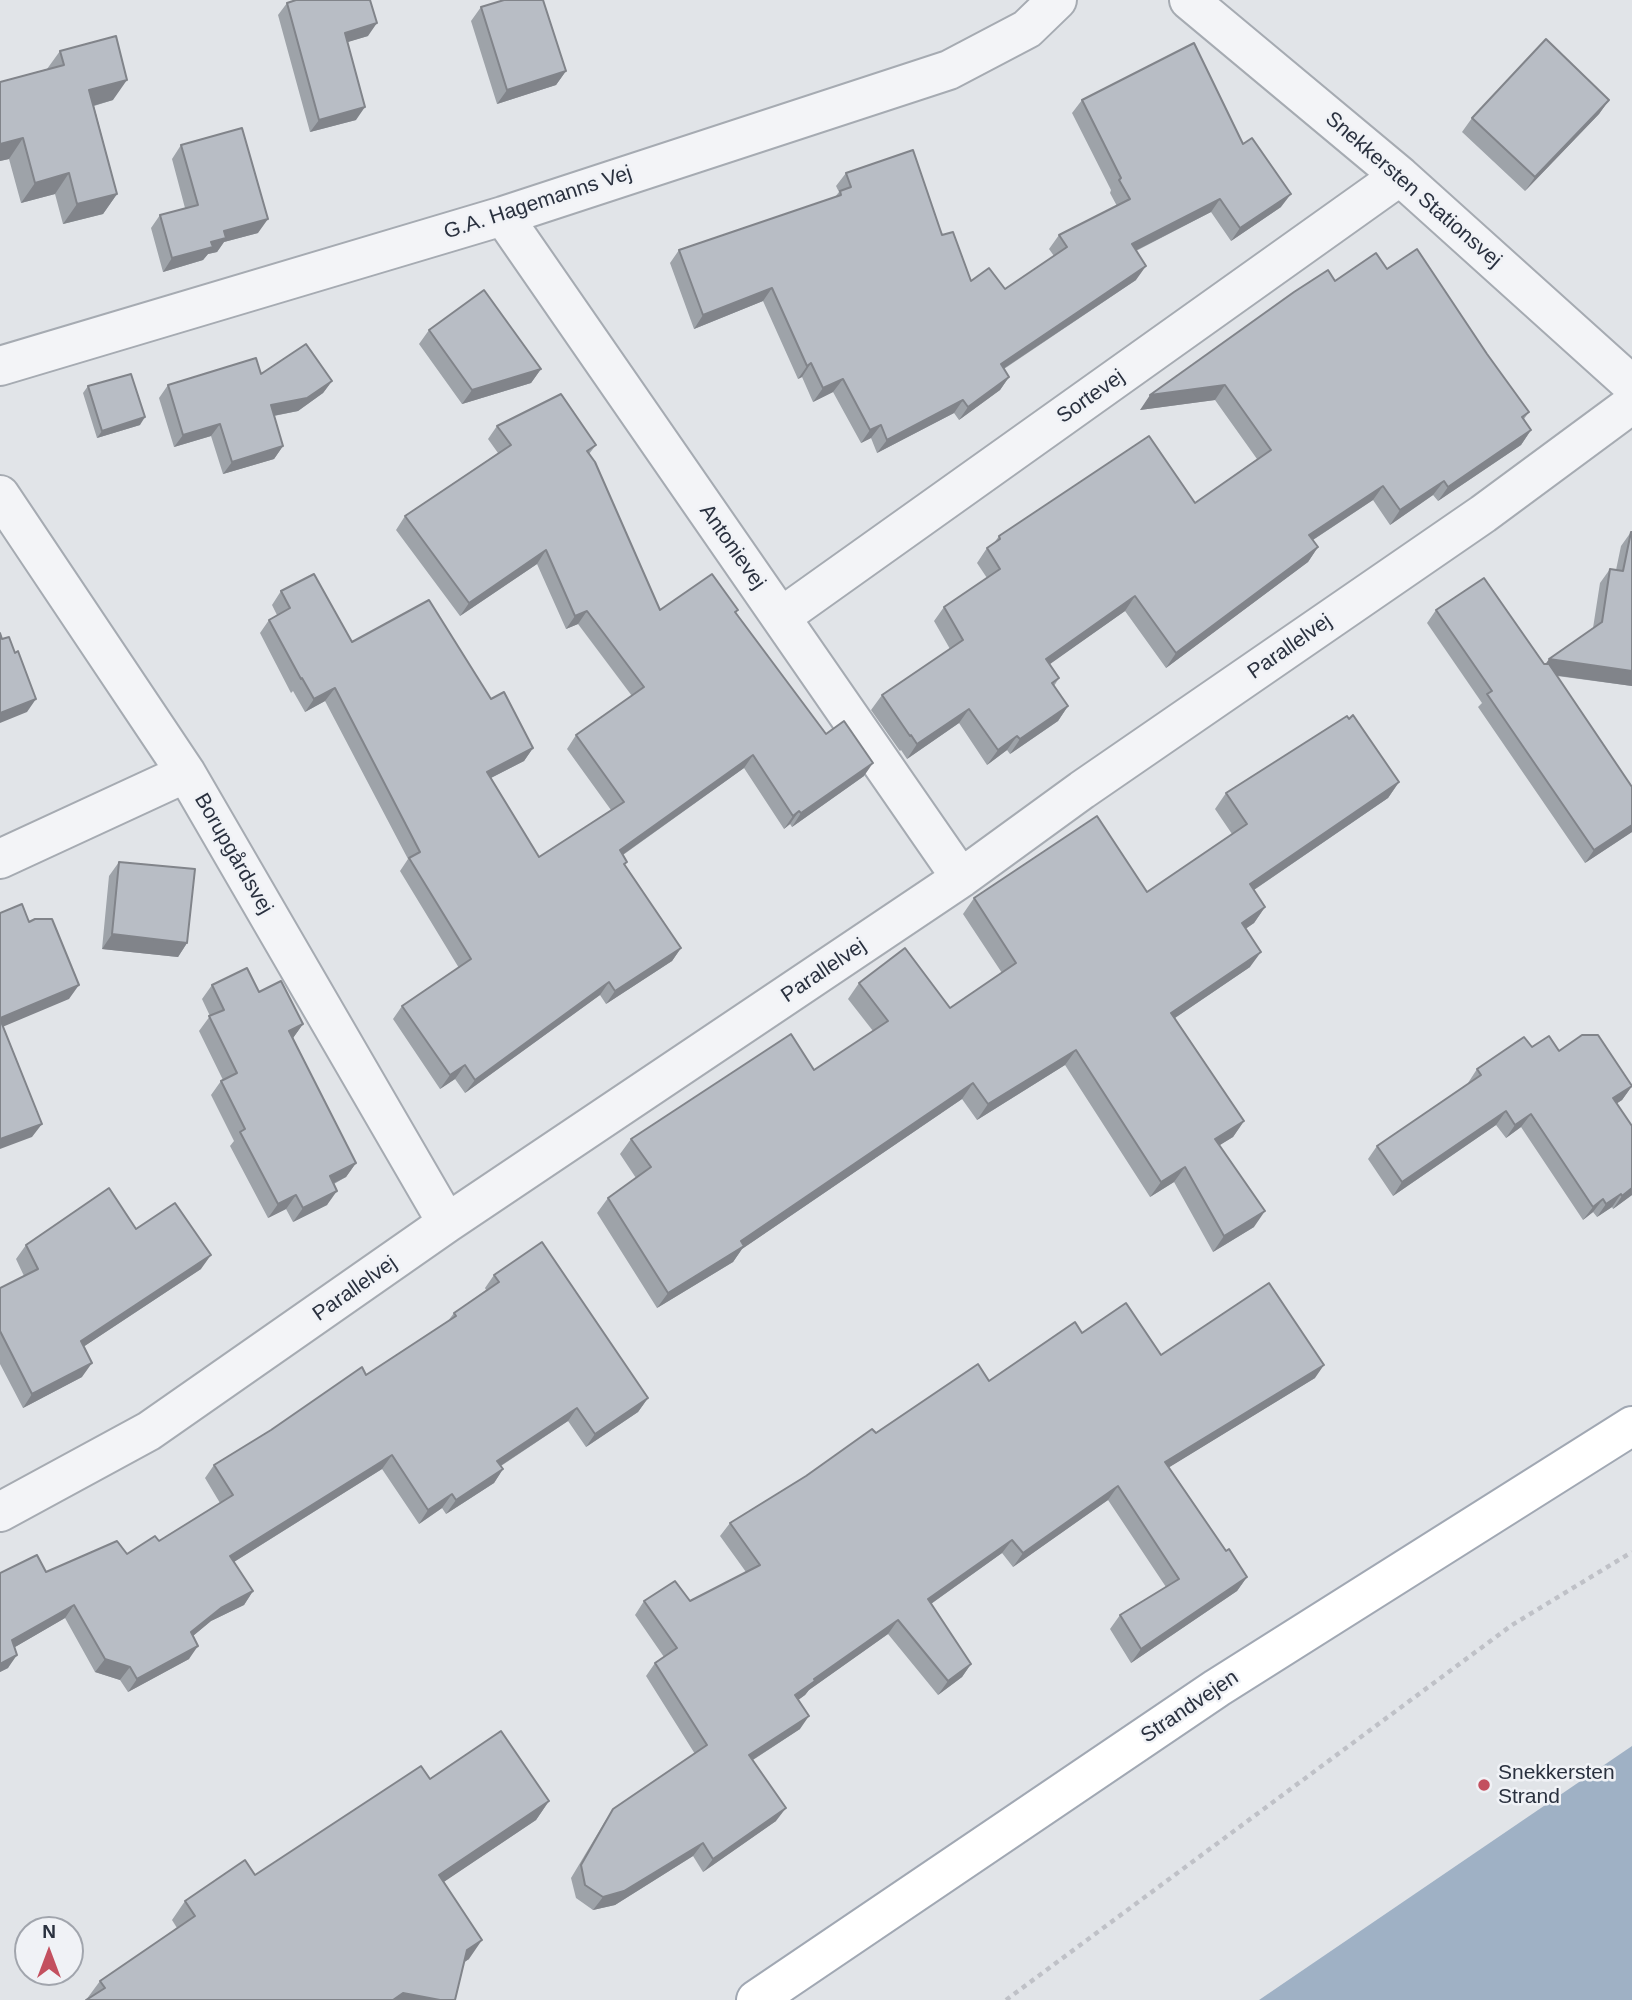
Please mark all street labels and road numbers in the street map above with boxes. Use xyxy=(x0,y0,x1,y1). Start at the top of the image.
street label: Snekkersten Stationsvej xyxy=(1320,107,1506,273)
street label: G.A. Hagemanns Vej xyxy=(441,161,635,245)
street label: Sortevej xyxy=(1052,365,1130,429)
street label: Antonievej xyxy=(694,500,770,594)
street label: Parallelvej xyxy=(1243,609,1337,685)
street label: Borupgårdsvej xyxy=(188,789,278,919)
street label: Parallelvej xyxy=(777,933,871,1009)
street label: Parallelvej xyxy=(308,1251,402,1327)
street label: Strandvejen xyxy=(1136,1665,1244,1749)

